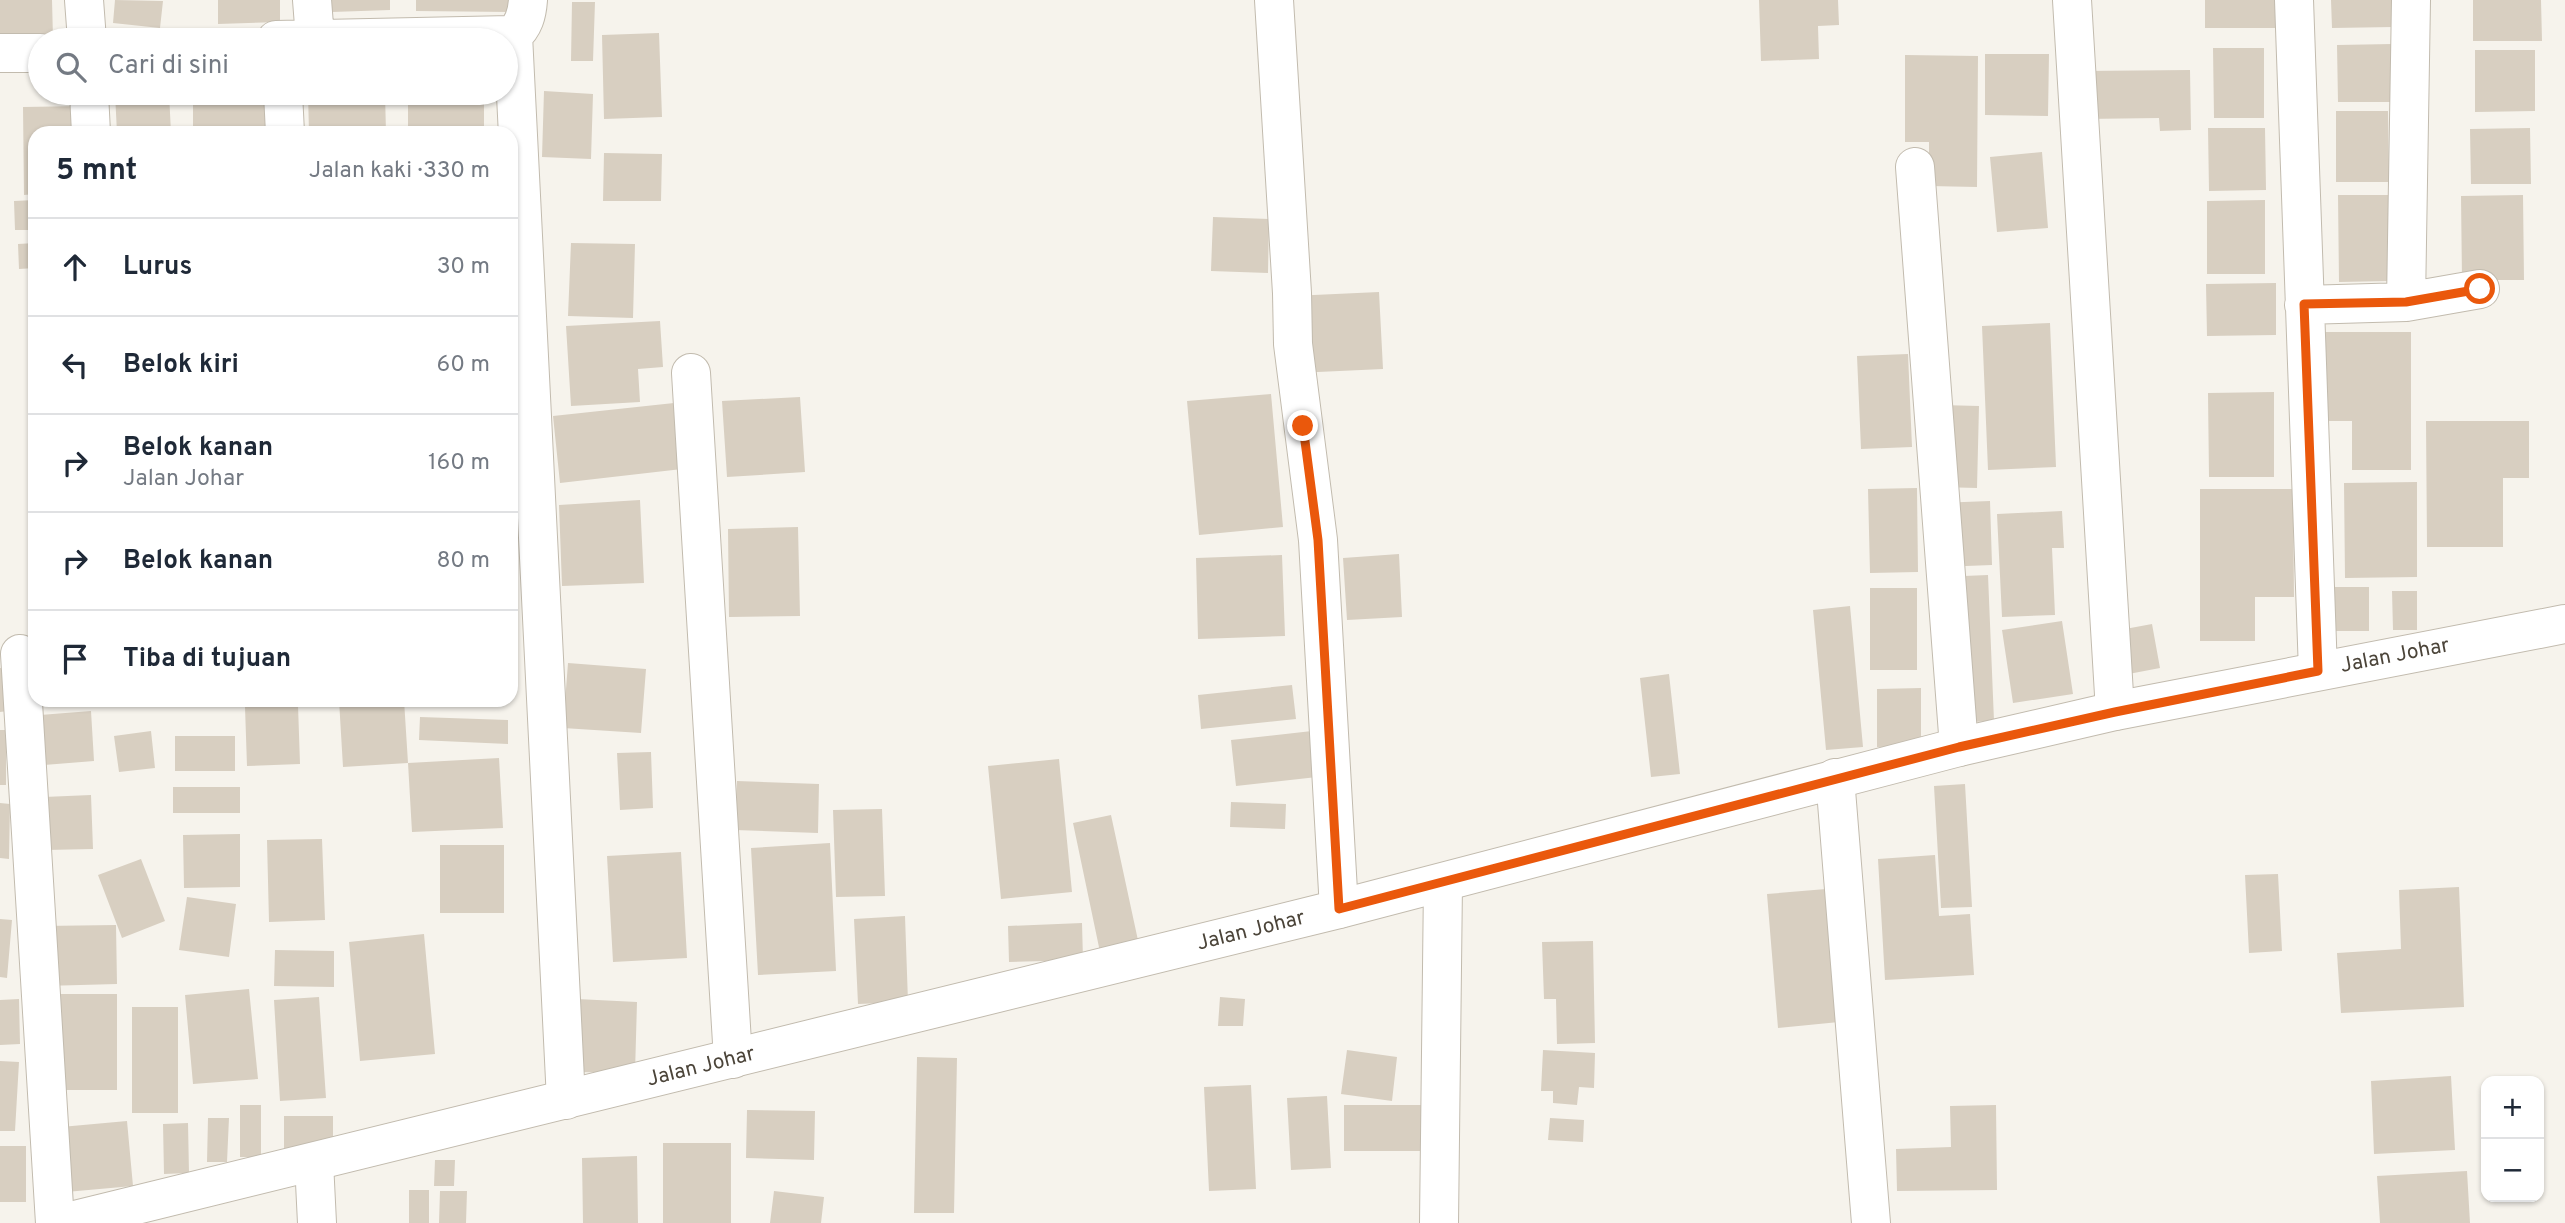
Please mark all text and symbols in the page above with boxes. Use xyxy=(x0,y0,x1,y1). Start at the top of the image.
search box xyxy=(28,28,518,105)
icon: search xyxy=(52,48,90,86)
text: Cari di sini xyxy=(108,50,229,83)
text: 5 mnt xyxy=(56,153,137,190)
text: Jalan kaki · 330 m xyxy=(309,157,490,186)
icon: ahead xyxy=(56,248,94,286)
text: Lurus xyxy=(123,251,192,284)
text: 30 m xyxy=(437,253,490,282)
route start xyxy=(2464,273,2495,304)
icon: left xyxy=(56,346,94,384)
text: Belok kiri xyxy=(123,349,239,382)
text: 60 m xyxy=(437,351,490,380)
route end xyxy=(1287,410,1318,441)
text: Belok kanan xyxy=(123,432,273,465)
icon: right xyxy=(56,444,94,482)
text: 160 m xyxy=(428,449,490,478)
text: Jalan Johar xyxy=(123,465,244,494)
icon: right xyxy=(56,542,94,580)
text: Belok kanan xyxy=(123,545,273,578)
text: 80 m xyxy=(437,547,490,576)
street label: Jalan Johar xyxy=(2338,632,2452,680)
icon: arrive xyxy=(56,640,94,678)
text: Tiba di tujuan xyxy=(123,643,291,676)
street label: Jalan Johar xyxy=(1194,905,1308,957)
street label: Jalan Johar xyxy=(644,1041,758,1093)
map controls xyxy=(2481,1076,2544,1202)
button: + xyxy=(2481,1076,2544,1139)
button: − xyxy=(2481,1139,2544,1202)

